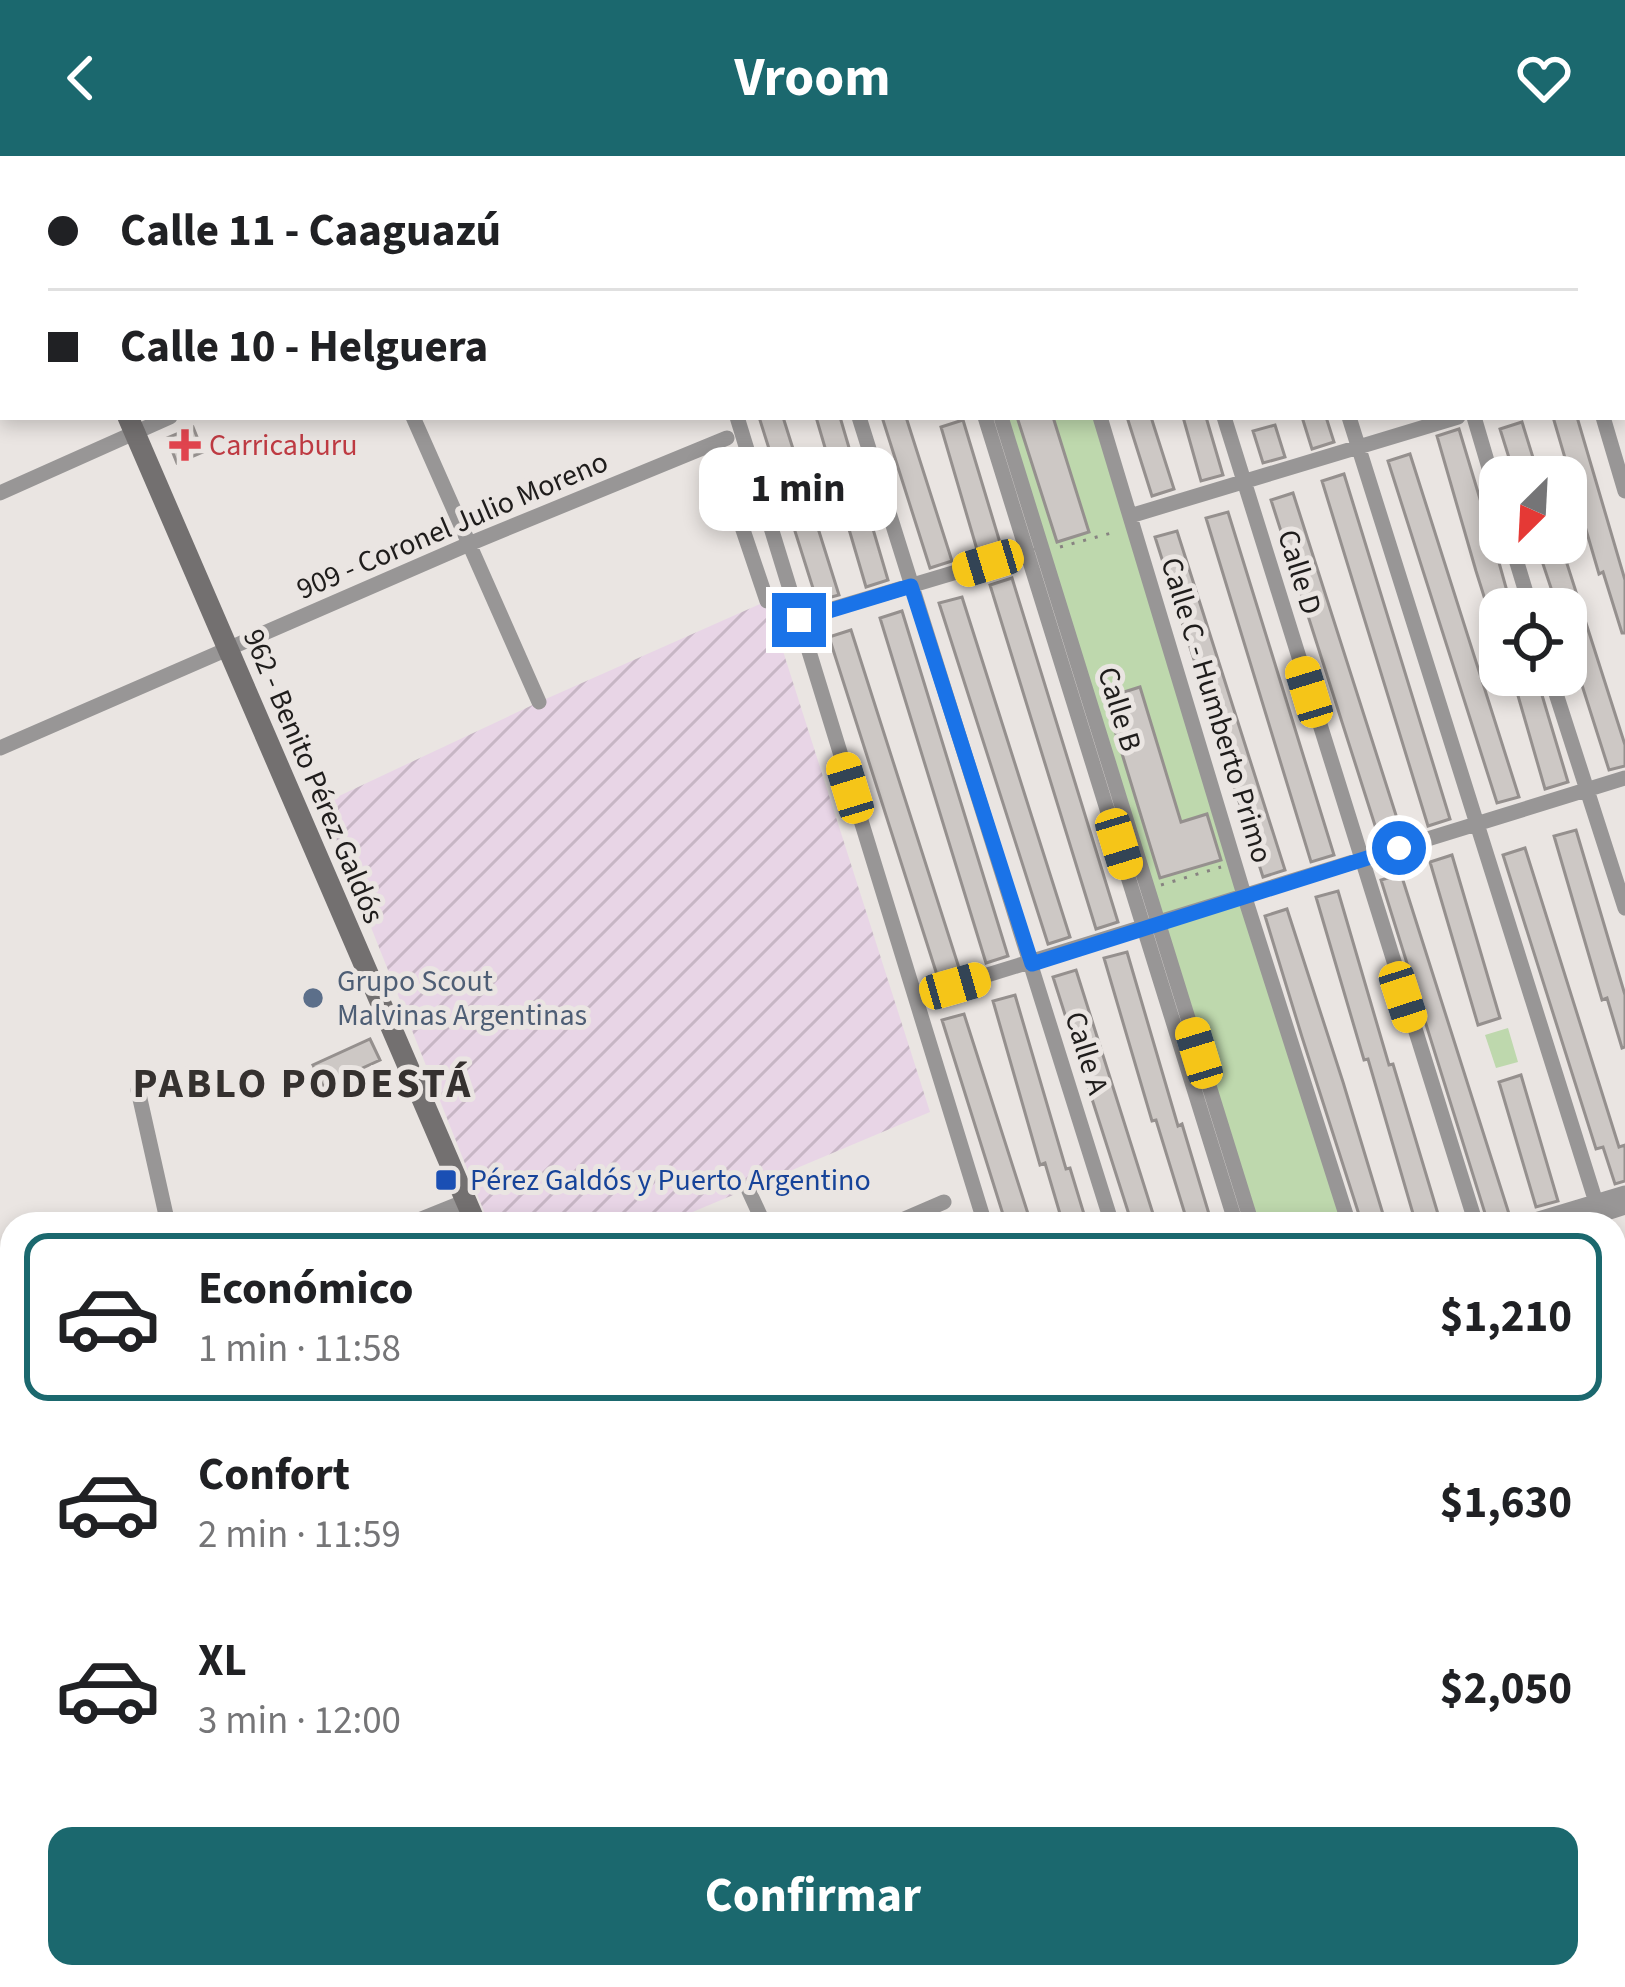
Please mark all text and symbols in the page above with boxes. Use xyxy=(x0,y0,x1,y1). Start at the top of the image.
text: Vroom xyxy=(734,40,891,117)
icon: back xyxy=(48,45,114,111)
icon: heart xyxy=(1511,45,1577,111)
text: Calle 11 - Caaguazú xyxy=(120,199,501,263)
text: Calle 10 - Helguera xyxy=(120,315,488,379)
place label: Carricaburu xyxy=(209,424,358,467)
marker: Carricaburu xyxy=(172,432,198,458)
street label: 909 - Coronel Julio Moreno xyxy=(290,440,615,611)
callout: 1 min xyxy=(700,446,898,530)
north arrow xyxy=(1479,456,1587,564)
map controls xyxy=(1479,456,1587,696)
text: 1 min xyxy=(751,461,845,517)
street label: Calle D xyxy=(1266,524,1333,620)
car xyxy=(948,535,1028,591)
street label: Calle C - Humberto Primo xyxy=(1150,552,1283,868)
button: locate xyxy=(1479,588,1587,696)
route end xyxy=(772,593,826,647)
street label: 962 - Benito Pérez Galdós xyxy=(232,622,395,930)
car xyxy=(1281,652,1337,732)
street label: Calle B xyxy=(1086,662,1153,757)
car xyxy=(822,748,878,828)
car xyxy=(1091,804,1147,884)
route start xyxy=(1372,821,1426,875)
car xyxy=(1375,957,1431,1037)
car xyxy=(915,959,995,1013)
place label: Grupo Scout Malvinas Argentinas xyxy=(337,960,587,1037)
marker: Grupo Scout Malvinas Argentinas xyxy=(300,985,326,1011)
street label: Calle A xyxy=(1054,1006,1120,1101)
car xyxy=(1171,1013,1227,1093)
district label: PABLO PODESTÁ xyxy=(133,1054,473,1114)
place label: Pérez Galdós y Puerto Argentino xyxy=(470,1159,871,1202)
marker: Pérez Galdós y Puerto Argentino xyxy=(433,1167,459,1193)
text: Económico xyxy=(198,1257,414,1321)
icon: car xyxy=(54,1263,162,1371)
text: $1,210 xyxy=(1440,1285,1572,1349)
text: 1 min · 11:58 xyxy=(198,1321,401,1377)
text: Confort xyxy=(198,1443,350,1507)
icon: car xyxy=(54,1449,162,1557)
text: $1,630 xyxy=(1440,1471,1572,1535)
text: 2 min · 11:59 xyxy=(198,1507,401,1563)
text: XL xyxy=(198,1629,247,1693)
icon: car xyxy=(54,1635,162,1743)
text: $2,050 xyxy=(1440,1657,1572,1721)
text: 3 min · 12:00 xyxy=(198,1693,401,1749)
button: Confirmar xyxy=(48,1827,1578,1965)

